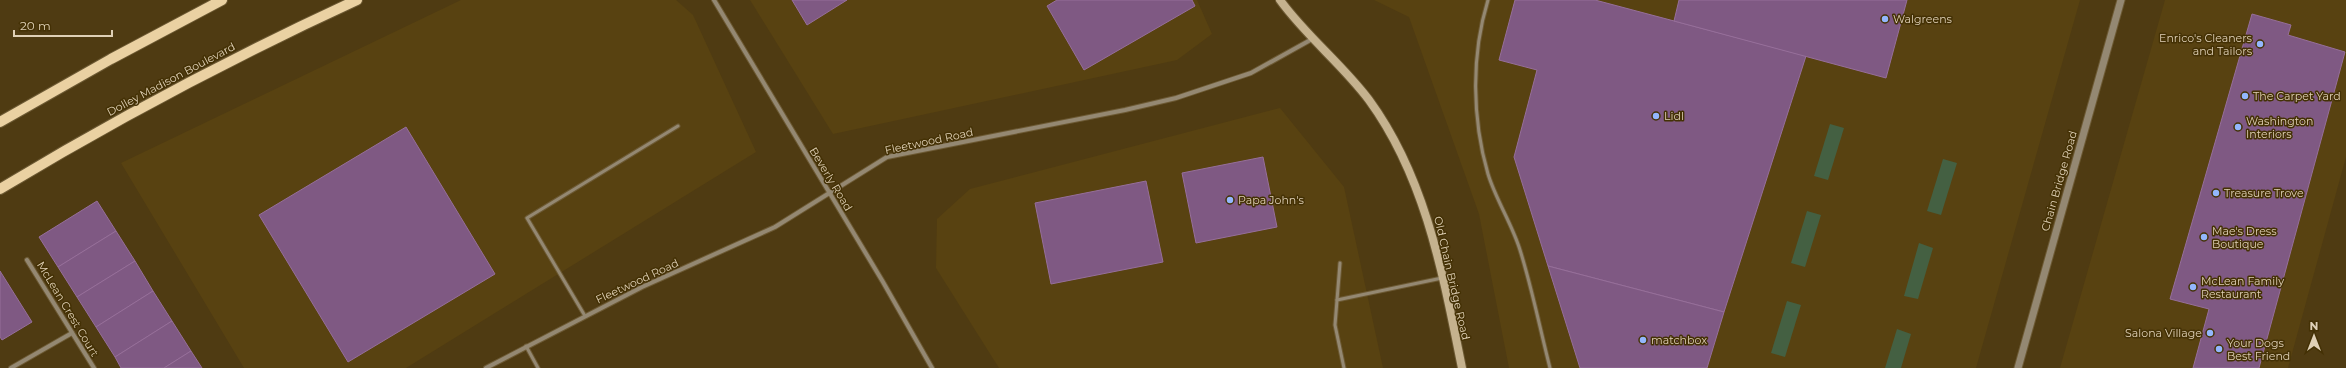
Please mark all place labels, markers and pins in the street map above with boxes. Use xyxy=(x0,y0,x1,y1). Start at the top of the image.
place label: Walgreens xyxy=(1893,12,1953,26)
marker: Walgreens xyxy=(1880,14,1890,24)
place label: Enrico's Cleaners and Tailors xyxy=(2159,31,2253,58)
marker: Enrico's Cleaners and Tailors xyxy=(2255,39,2265,49)
place label: The Carpet Yard xyxy=(2253,89,2341,103)
marker: The Carpet Yard xyxy=(2240,91,2250,101)
place label: Lidl xyxy=(1664,109,1684,123)
marker: Lidl xyxy=(1651,111,1661,121)
place label: Washington Interiors xyxy=(2246,114,2313,141)
marker: Washington Interiors xyxy=(2233,122,2243,132)
place label: Treasure Trove xyxy=(2224,186,2304,200)
marker: Treasure Trove xyxy=(2211,188,2221,198)
place label: Papa John's xyxy=(1238,193,1305,207)
marker: Papa John's xyxy=(1225,195,1235,205)
place label: Mae's Dress Boutique xyxy=(2212,224,2277,251)
marker: Mae's Dress Boutique xyxy=(2199,232,2209,242)
place label: McLean Family Restaurant xyxy=(2201,274,2284,301)
marker: McLean Family Restaurant xyxy=(2188,282,2198,292)
place label: Salona Village xyxy=(2125,326,2202,340)
marker: Salona Village xyxy=(2205,328,2215,338)
place label: matchbox xyxy=(1651,333,1707,347)
marker: matchbox xyxy=(1638,335,1648,345)
place label: Your Dogs Best Friend xyxy=(2227,336,2290,363)
marker: Your Dogs Best Friend xyxy=(2214,344,2224,354)

